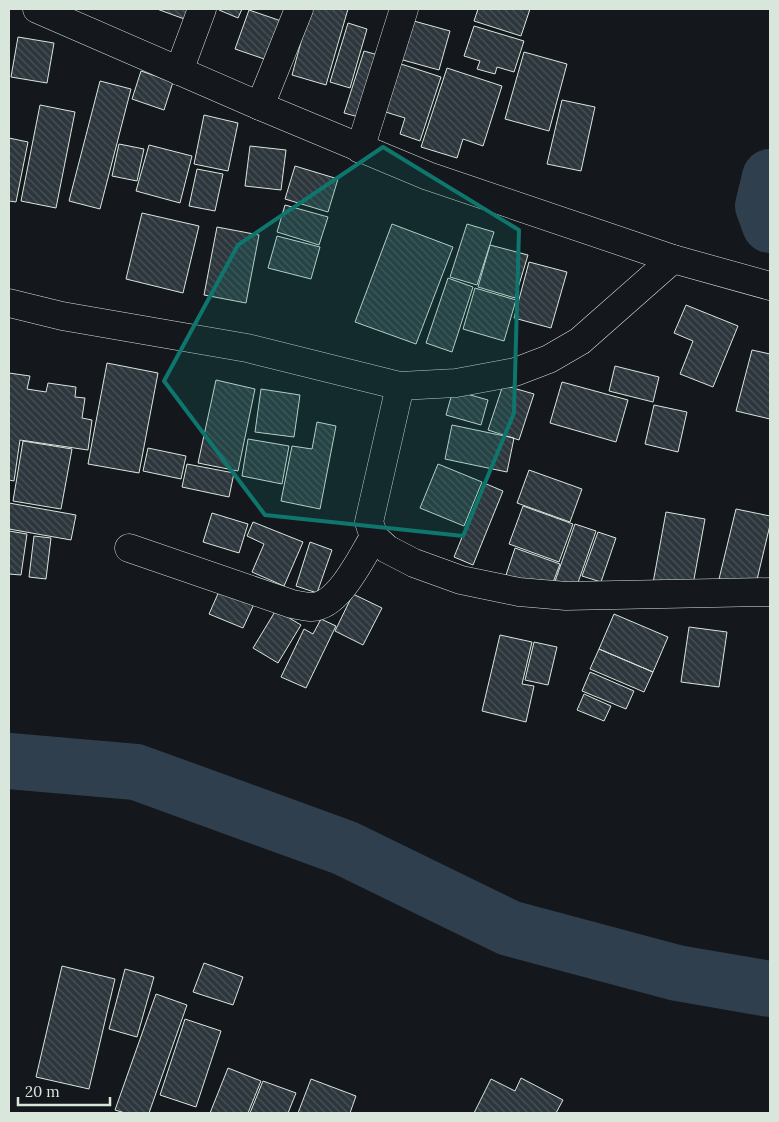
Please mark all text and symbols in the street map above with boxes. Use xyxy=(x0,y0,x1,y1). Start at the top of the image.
scale bar xyxy=(18,1074,110,1106)
text: 20 m xyxy=(25,1082,60,1101)

